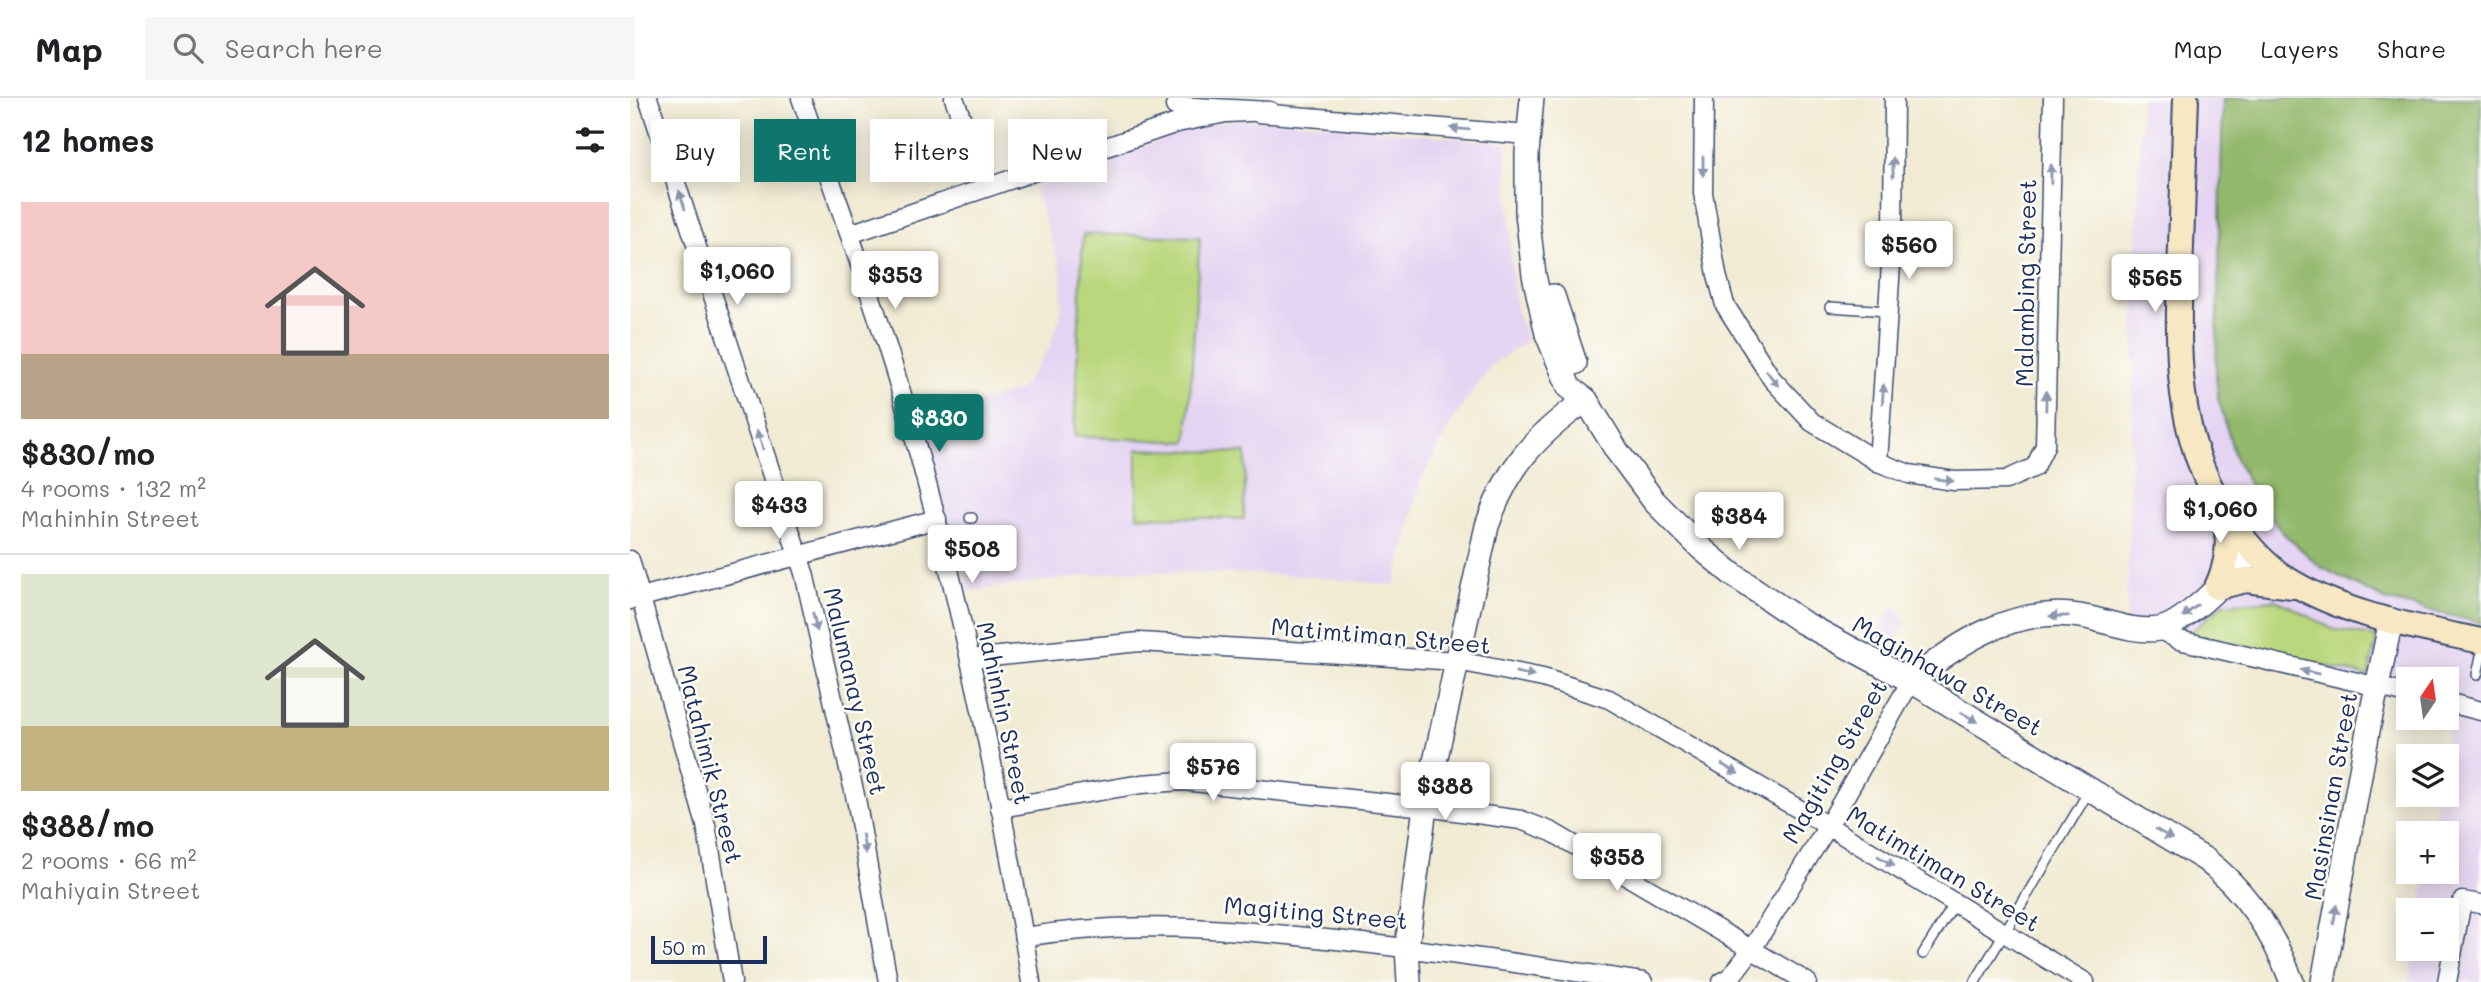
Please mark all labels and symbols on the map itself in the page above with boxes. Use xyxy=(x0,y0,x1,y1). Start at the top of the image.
one-way arrow xyxy=(1449,123,1471,134)
one-way arrow xyxy=(1697,155,1708,177)
one-way arrow xyxy=(1887,156,1899,178)
one-way arrow xyxy=(2046,163,2057,185)
street label: Malambing Street xyxy=(2008,179,2042,387)
one-way arrow xyxy=(676,189,687,210)
pin: $560 xyxy=(1868,222,1950,281)
pin: $1,060 xyxy=(680,248,794,307)
pin: $353 xyxy=(854,252,936,311)
pin: $565 xyxy=(2114,254,2196,314)
one-way arrow xyxy=(1765,368,1780,386)
one-way arrow xyxy=(1878,383,1889,405)
one-way arrow xyxy=(2041,390,2052,412)
pin: $830 xyxy=(898,394,980,454)
one-way arrow xyxy=(754,429,765,450)
one-way arrow xyxy=(1933,474,1955,485)
pin: $433 xyxy=(738,482,820,541)
pin: $1,060 xyxy=(2163,486,2277,545)
pin: $384 xyxy=(1698,492,1780,552)
pin: $508 xyxy=(931,526,1013,585)
street label: Malumanay Street xyxy=(817,584,895,798)
one-way arrow xyxy=(2181,603,2199,618)
street label: Maginhawa Street xyxy=(1847,608,2049,742)
street label: Matimtiman Street xyxy=(1270,610,1492,660)
one-way arrow xyxy=(2048,610,2070,622)
one-way arrow xyxy=(810,611,821,633)
street label: Mahinhin Street xyxy=(970,619,1040,807)
street label: Matahimik Street xyxy=(671,661,751,867)
one-way arrow xyxy=(2299,666,2321,677)
north arrow xyxy=(2396,667,2459,730)
one-way arrow xyxy=(1514,669,1536,680)
street label: Magiting Street xyxy=(1774,673,1894,849)
street label: Masinsinan Street xyxy=(2296,689,2364,903)
one-way arrow xyxy=(1960,711,1979,723)
pin: $576 xyxy=(1172,744,1254,803)
pin: $388 xyxy=(1404,762,1486,822)
one-way arrow xyxy=(1720,763,1739,775)
street label: Matimtiman Street xyxy=(1842,798,2046,938)
one-way arrow xyxy=(2155,828,2174,840)
one-way arrow xyxy=(859,833,870,855)
pin: $358 xyxy=(1576,834,1658,893)
one-way arrow xyxy=(1877,855,1896,868)
street label: Magiting Street xyxy=(1223,889,1409,935)
one-way arrow xyxy=(2330,904,2341,926)
scale bar xyxy=(651,933,766,965)

